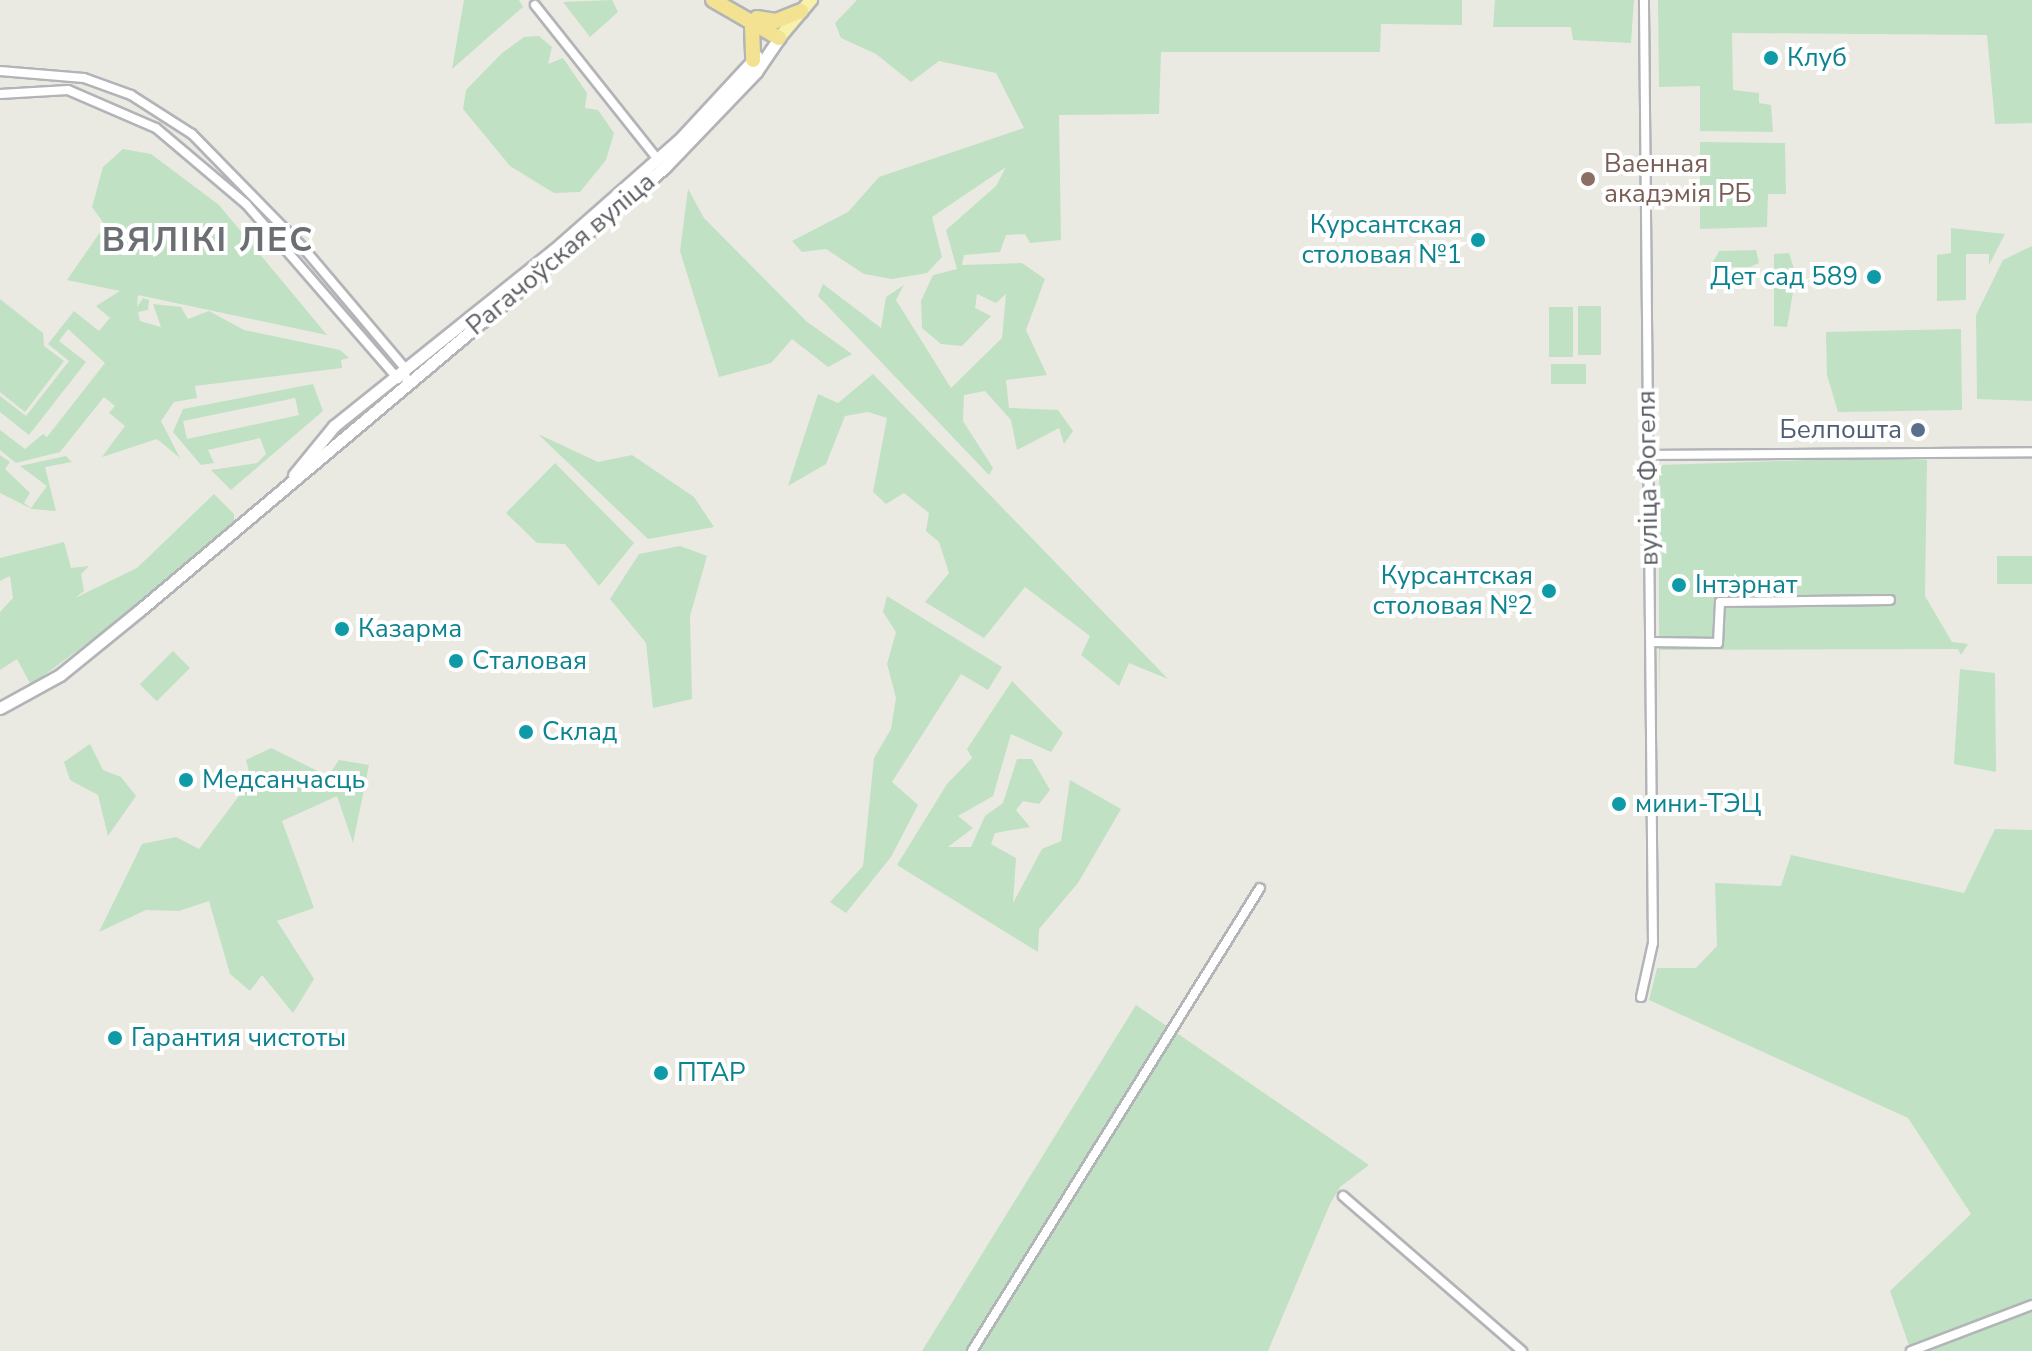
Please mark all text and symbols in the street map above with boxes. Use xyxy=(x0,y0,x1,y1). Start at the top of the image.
place label: Клуб xyxy=(1787,42,1847,74)
marker: Клуб xyxy=(1762,49,1780,67)
place label: Ваенная акадэмія РБ xyxy=(1604,148,1752,210)
street label: Рагачоўская вуліца xyxy=(460,166,662,342)
marker: Ваенная акадэмія РБ xyxy=(1579,170,1597,188)
place label: Курсантская столовая №1 xyxy=(1302,209,1462,270)
district label: ВЯЛІКІ ЛЕС xyxy=(102,221,314,261)
marker: Курсантская столовая №1 xyxy=(1469,231,1487,249)
place label: Дет сад 589 xyxy=(1710,261,1858,293)
marker: Дет сад 589 xyxy=(1865,268,1883,286)
street label: вуліца Фогеля xyxy=(1631,390,1665,566)
place label: Белпошта xyxy=(1780,414,1902,446)
marker: Белпошта xyxy=(1909,421,1927,439)
place label: Курсантская столовая №2 xyxy=(1373,560,1533,622)
place label: Інтэрнат xyxy=(1695,569,1797,601)
marker: Інтэрнат xyxy=(1670,576,1688,594)
marker: Курсантская столовая №2 xyxy=(1540,582,1558,600)
place label: Казарма xyxy=(358,613,462,645)
marker: Казарма xyxy=(333,620,351,638)
place label: Сталовая xyxy=(472,645,587,677)
marker: Сталовая xyxy=(447,652,465,670)
place label: Склад xyxy=(542,716,618,748)
marker: Склад xyxy=(517,723,535,741)
place label: Медсанчасць xyxy=(202,764,365,796)
marker: Медсанчасць xyxy=(177,771,195,789)
place label: мини-ТЭЦ xyxy=(1635,788,1761,820)
marker: мини-ТЭЦ xyxy=(1610,795,1628,813)
place label: Гарантия чистоты xyxy=(131,1022,346,1054)
marker: Гарантия чистоты xyxy=(106,1029,124,1047)
place label: ПТАР xyxy=(677,1057,746,1089)
marker: ПТАР xyxy=(652,1064,670,1082)

